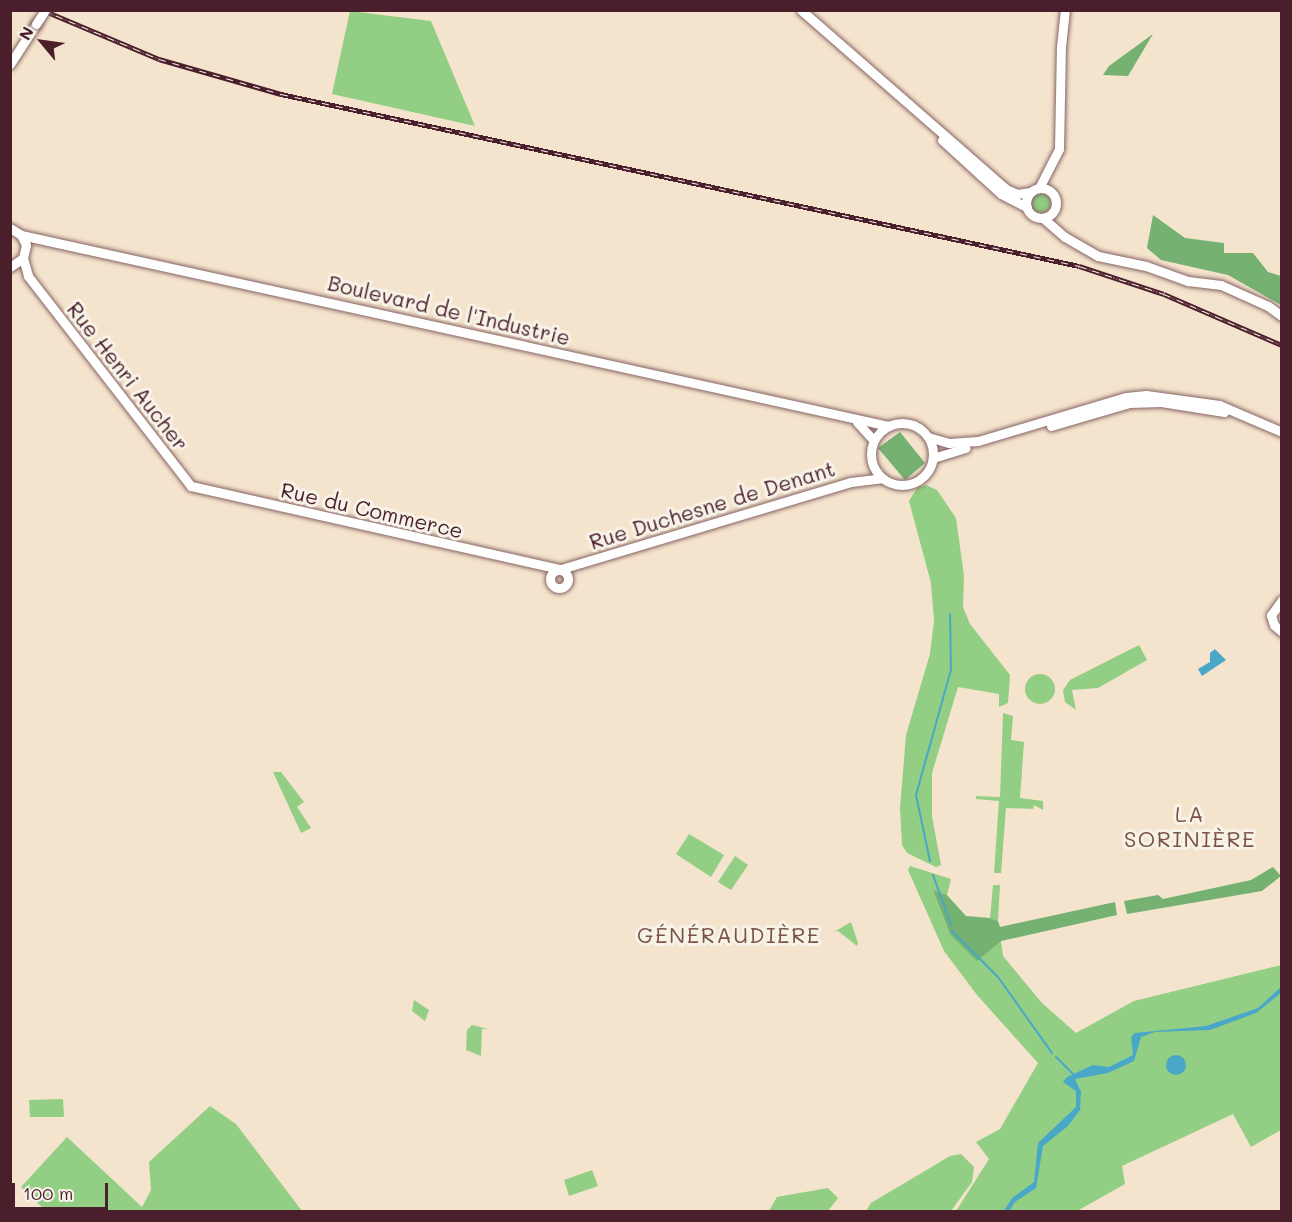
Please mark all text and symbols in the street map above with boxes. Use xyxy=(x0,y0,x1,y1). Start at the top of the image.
north arrow xyxy=(12,12,72,72)
text: N xyxy=(14,23,38,43)
street label: Boulevard de l'Industrie xyxy=(325,270,573,350)
street label: Rue Henri Aucher xyxy=(62,297,194,455)
street label: Rue Duchesne de Denant xyxy=(586,456,838,554)
street label: Rue du Commerce xyxy=(279,477,465,543)
district label: LA SORINIÈRE xyxy=(1124,800,1256,852)
district label: GÉNÉRAUDIÈRE xyxy=(637,922,821,948)
scale bar xyxy=(15,1171,111,1209)
text: 100 m xyxy=(23,1181,73,1205)

